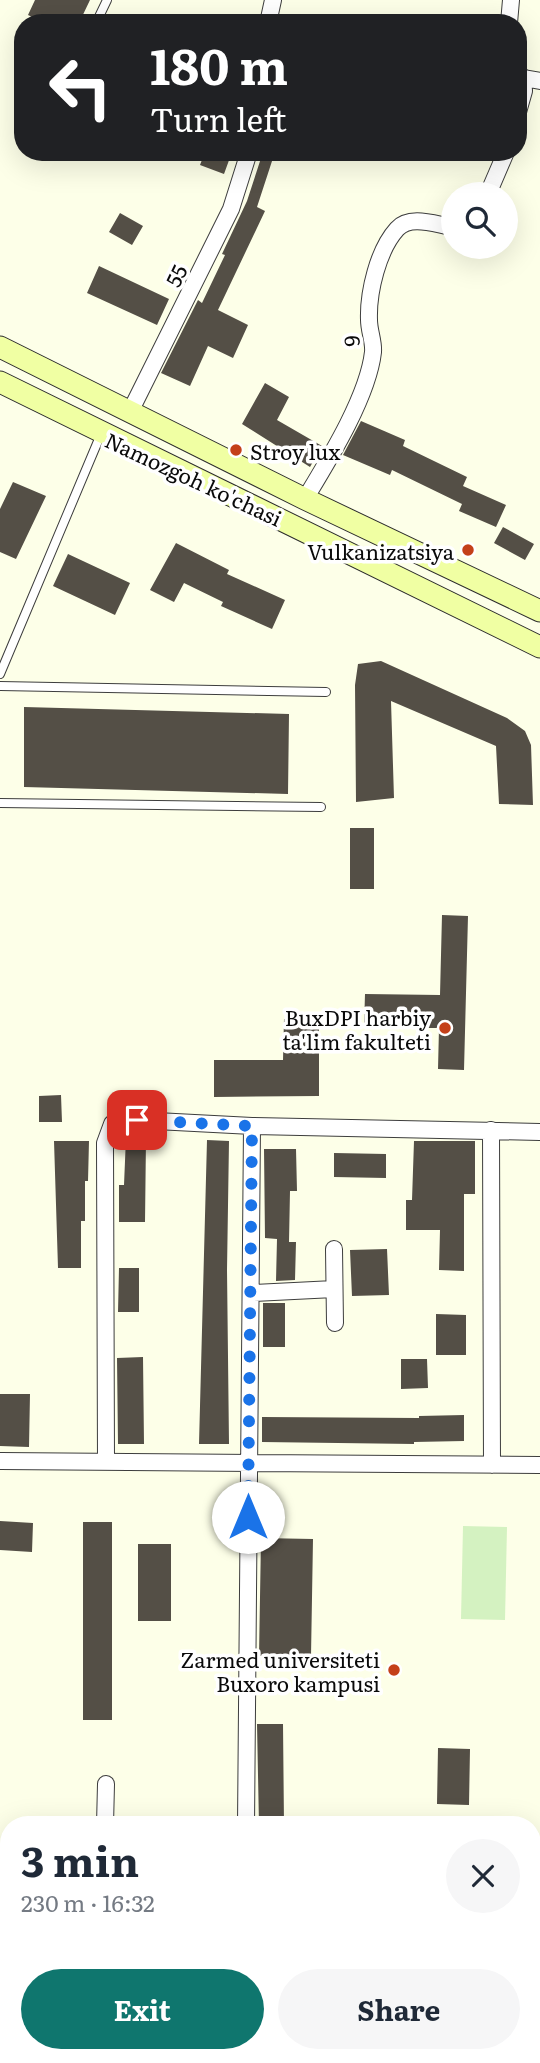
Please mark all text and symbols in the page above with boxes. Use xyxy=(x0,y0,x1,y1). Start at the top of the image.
text: 180 m xyxy=(150,27,288,100)
icon: left xyxy=(35,42,126,133)
text: Turn left xyxy=(150,94,287,142)
map controls xyxy=(441,182,518,259)
button: search xyxy=(441,182,518,259)
street label: 55 xyxy=(156,259,194,291)
street label: 9 xyxy=(334,334,366,348)
street label: Namozgoh ko'chasi xyxy=(100,423,288,533)
place label: Stroy lux xyxy=(250,435,340,466)
marker: Stroy lux xyxy=(228,442,244,458)
place label: Vulkanizatsiya xyxy=(307,535,455,566)
marker: Vulkanizatsiya xyxy=(460,542,476,558)
place label: BuxDPI harbiy ta'lim fakulteti xyxy=(282,1001,432,1056)
marker: BuxDPI harbiy ta'lim fakulteti xyxy=(437,1020,453,1036)
pin xyxy=(107,1090,167,1150)
icon: arrive xyxy=(118,1101,156,1139)
position arrow xyxy=(211,1480,285,1554)
place label: Zarmed universiteti Buxoro kampusi xyxy=(181,1643,380,1698)
marker: Zarmed universiteti Buxoro kampusi xyxy=(386,1662,402,1678)
text: 3 min xyxy=(21,1828,139,1890)
button: close xyxy=(446,1839,520,1913)
text: 230 m · 16:32 xyxy=(21,1885,155,1919)
button: Exit xyxy=(21,1969,264,2049)
button: Share xyxy=(278,1969,520,2049)

